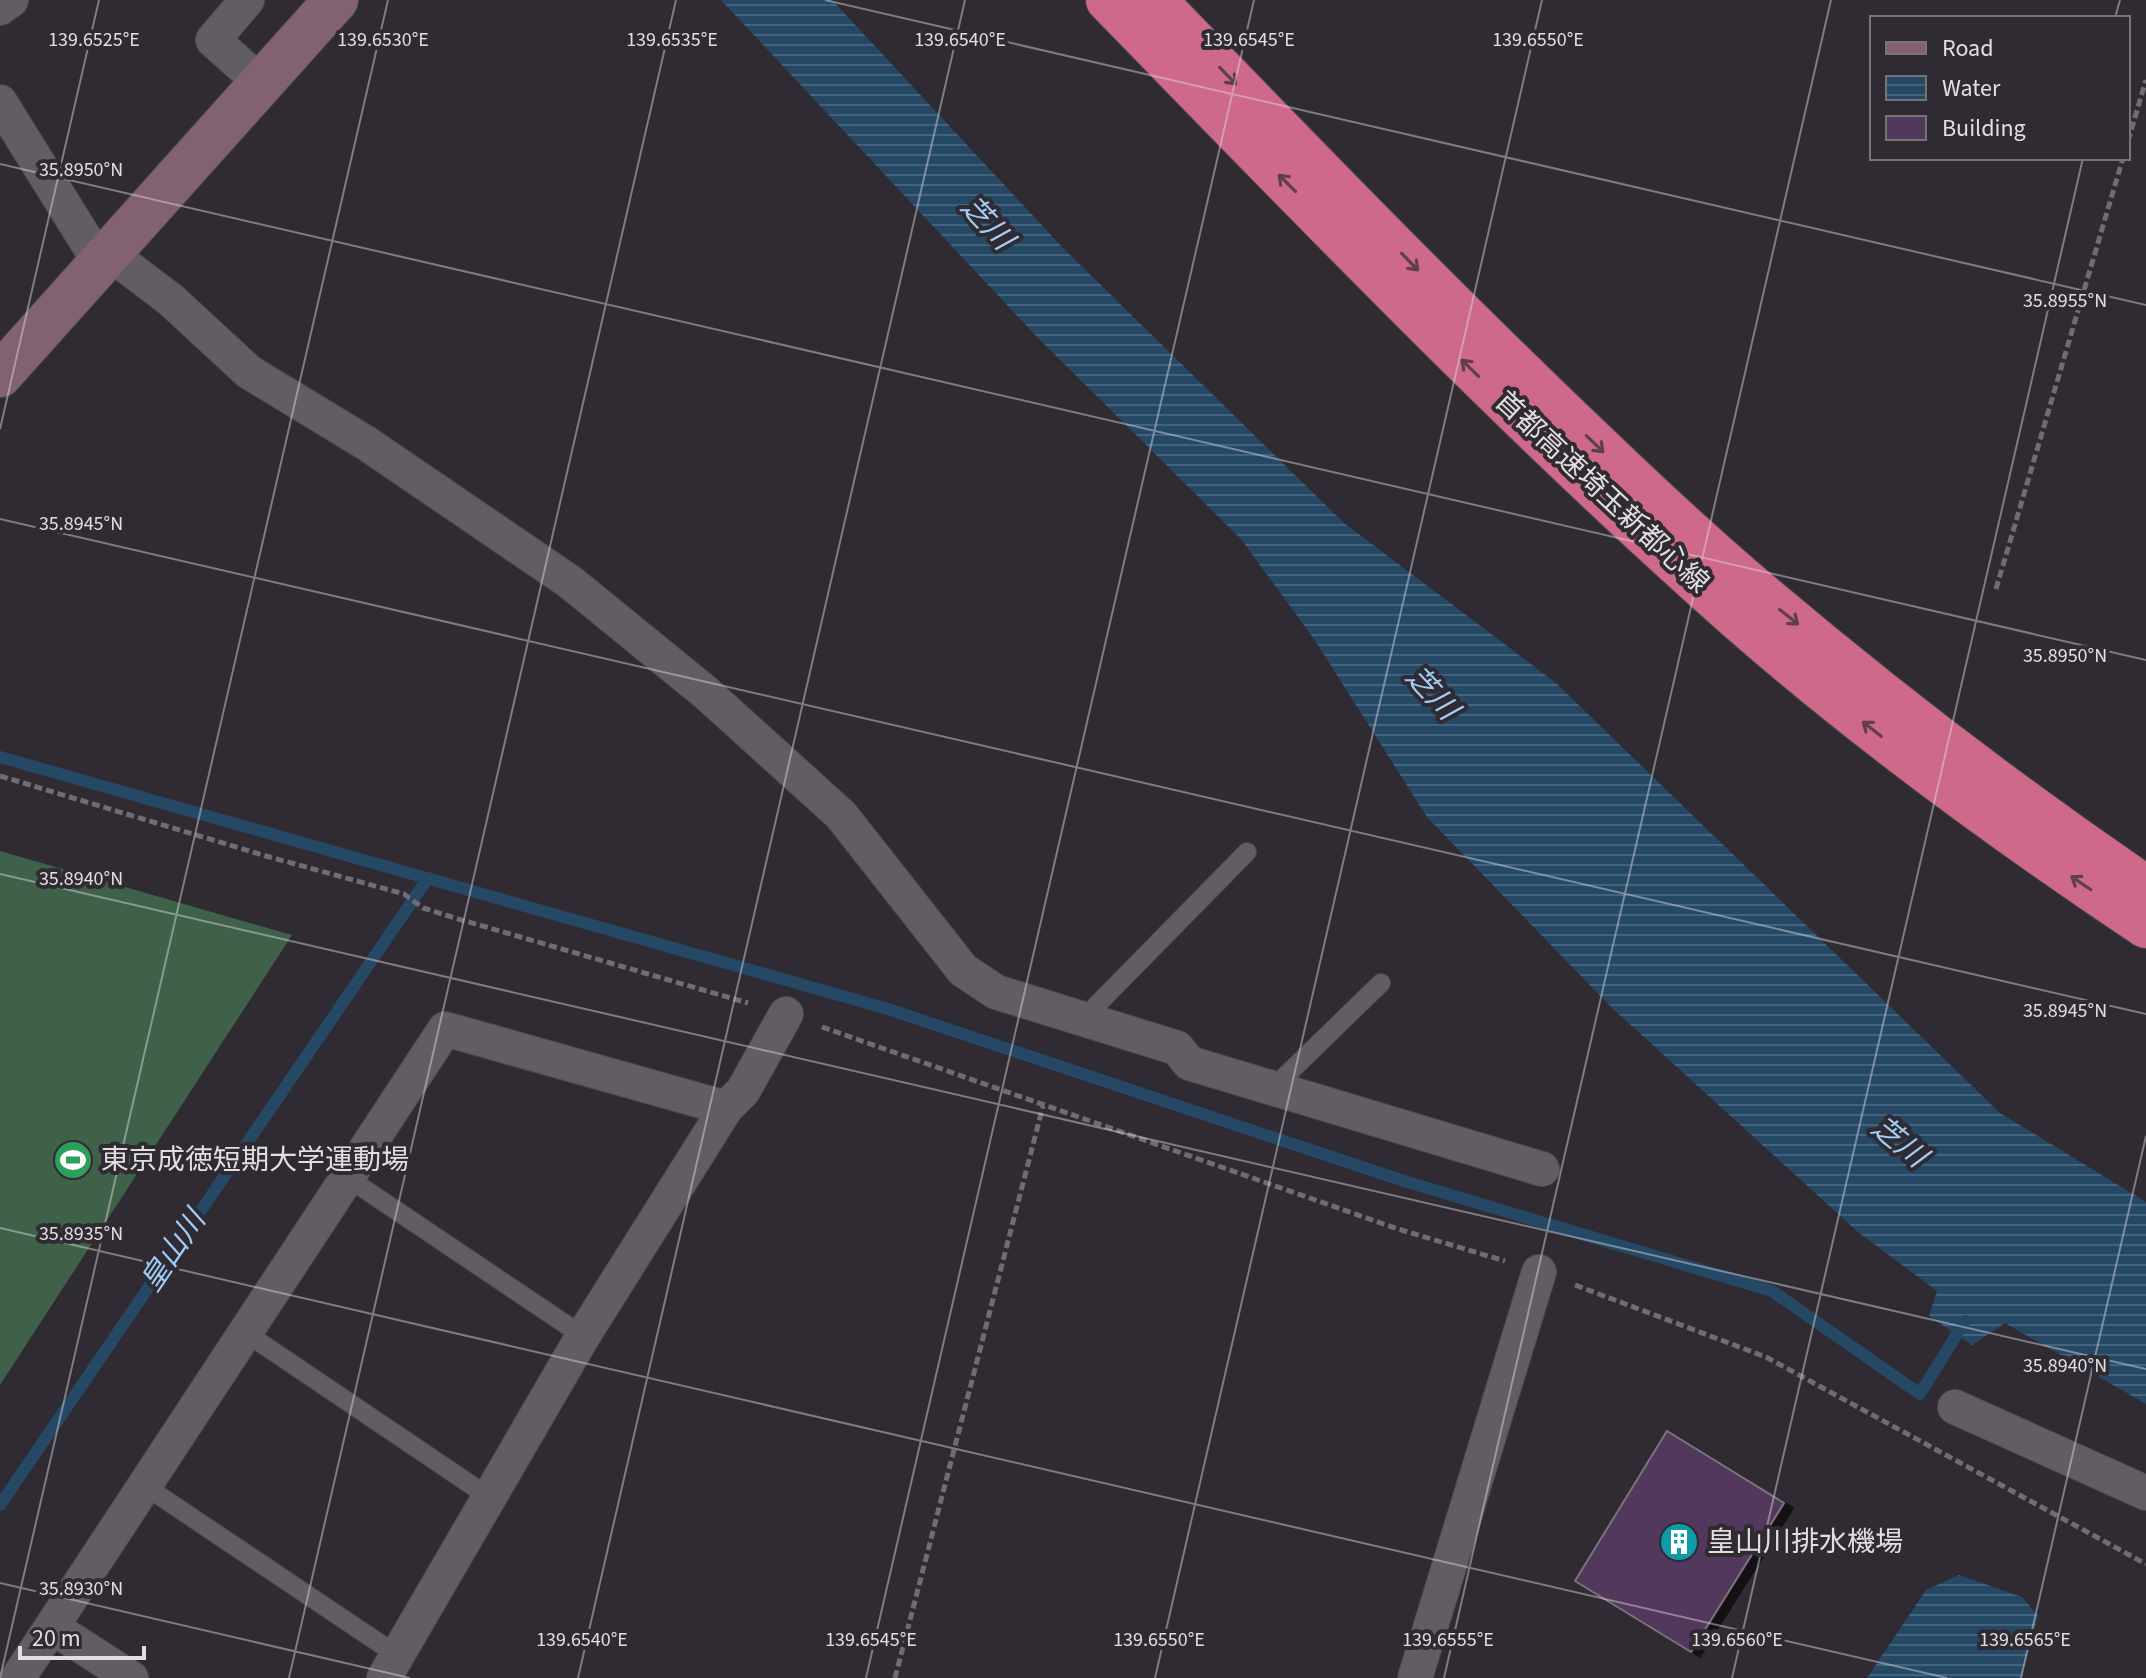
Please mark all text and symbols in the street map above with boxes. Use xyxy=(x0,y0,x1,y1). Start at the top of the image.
legend xyxy=(1870,16,2130,160)
text: 139.6525°E xyxy=(48,26,140,54)
text: 139.6530°E xyxy=(337,26,429,54)
text: 139.6535°E xyxy=(626,26,718,54)
text: 139.6540°E xyxy=(914,26,1006,54)
text: 139.6545°E xyxy=(1203,26,1295,54)
text: 139.6550°E xyxy=(1492,26,1584,54)
text: Road xyxy=(1942,31,1994,66)
one-way arrow xyxy=(1218,66,1237,85)
text: Water xyxy=(1942,71,2001,106)
text: Building xyxy=(1942,111,2026,146)
text: 35.8950°N xyxy=(39,156,123,184)
one-way arrow xyxy=(1278,174,1297,193)
water label: 芝川 xyxy=(951,186,1025,262)
one-way arrow xyxy=(1400,252,1419,272)
text: 35.8955°N xyxy=(2023,287,2107,315)
one-way arrow xyxy=(1461,359,1480,378)
street label: 首都高速埼玉新都心線 xyxy=(1486,382,1718,602)
one-way arrow xyxy=(1585,434,1605,453)
text: 35.8945°N xyxy=(39,510,123,538)
one-way arrow xyxy=(1778,608,1799,626)
text: 35.8950°N xyxy=(2023,642,2107,670)
water label: 芝川 xyxy=(1396,656,1470,732)
one-way arrow xyxy=(1862,720,1883,737)
text: 35.8940°N xyxy=(39,865,123,893)
one-way arrow xyxy=(2070,875,2093,891)
text: 35.8945°N xyxy=(2023,997,2107,1025)
water label: 芝川 xyxy=(1862,1106,1938,1179)
sports icon: 東京成徳短期大学運動場 xyxy=(52,1139,94,1181)
place label: 東京成徳短期大学運動場 xyxy=(101,1140,409,1180)
water label: 皇山川 xyxy=(130,1199,218,1300)
text: 35.8935°N xyxy=(39,1220,123,1248)
text: 35.8940°N xyxy=(2023,1352,2107,1380)
building icon: 皇山川排水機場 xyxy=(1658,1521,1700,1563)
place label: 皇山川排水機場 xyxy=(1707,1522,1903,1562)
text: 35.8930°N xyxy=(39,1575,123,1603)
scale bar xyxy=(20,1610,144,1660)
text: 20 m xyxy=(32,1621,81,1656)
text: 139.6540°E xyxy=(536,1626,628,1654)
text: 139.6545°E xyxy=(825,1626,917,1654)
text: 139.6550°E xyxy=(1113,1626,1205,1654)
text: 139.6555°E xyxy=(1402,1626,1494,1654)
text: 139.6560°E xyxy=(1691,1626,1783,1654)
text: 139.6565°E xyxy=(1979,1626,2071,1654)

